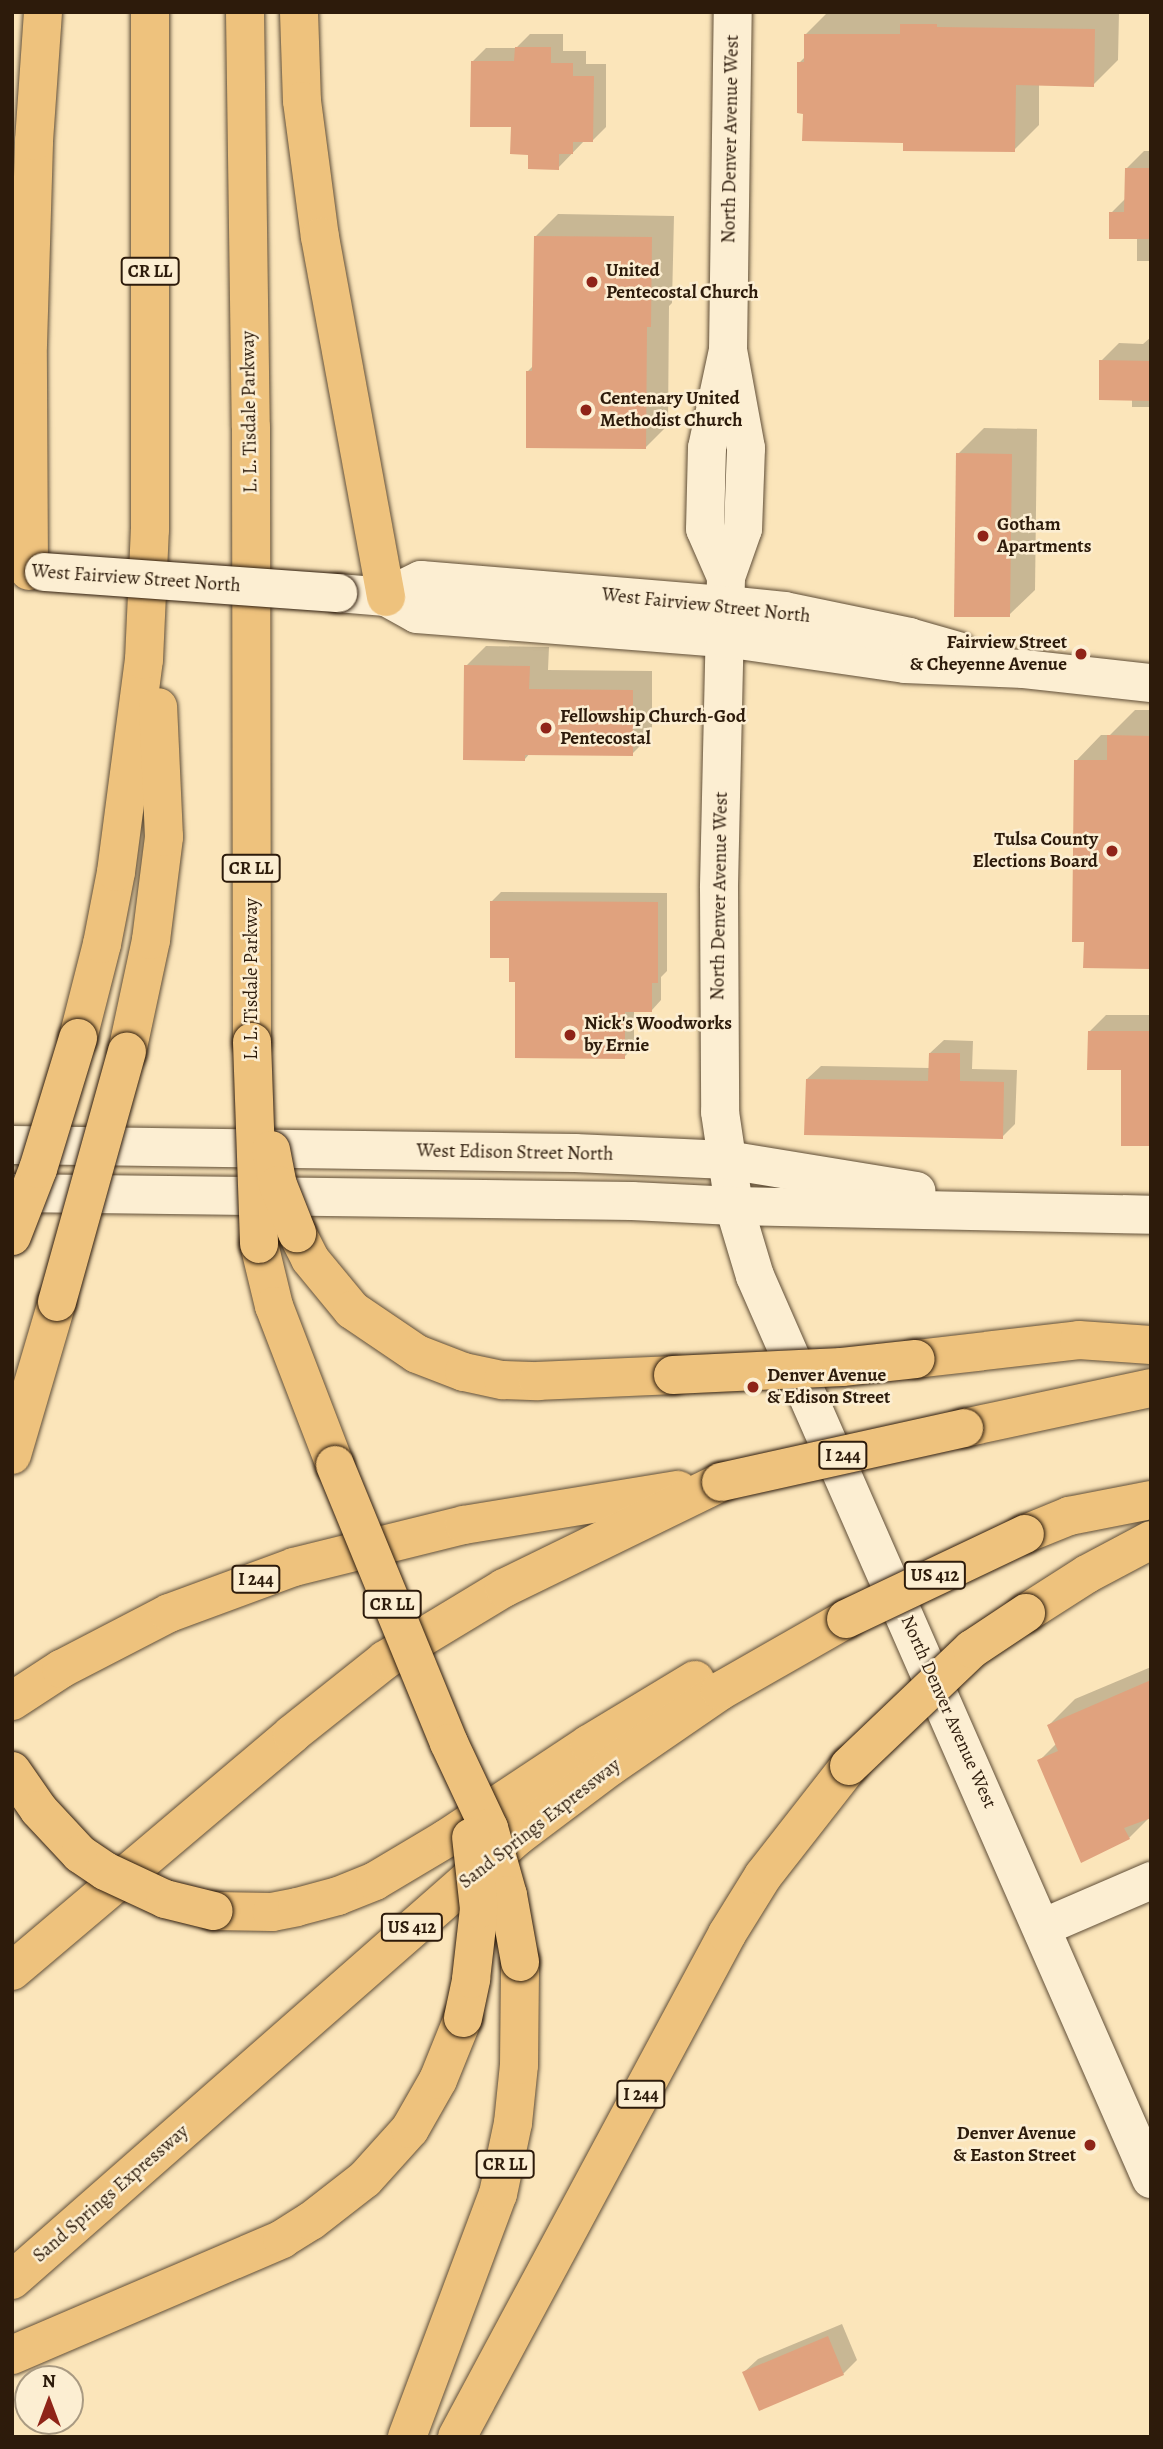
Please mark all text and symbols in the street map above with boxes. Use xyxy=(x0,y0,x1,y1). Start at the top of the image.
street label: North Denver Avenue West xyxy=(718,34,744,244)
road number: CR LL xyxy=(120,256,180,286)
place label: United Pentecostal Church xyxy=(606,260,759,304)
marker: United Pentecostal Church xyxy=(584,274,600,290)
street label: L. L. Tisdale Parkway xyxy=(237,330,263,494)
place label: Centenary United Methodist Church xyxy=(600,388,743,432)
marker: Centenary United Methodist Church xyxy=(578,402,594,418)
place label: Gotham Apartments xyxy=(997,514,1091,558)
marker: Gotham Apartments xyxy=(975,528,991,544)
street label: West Fairview Street North xyxy=(31,560,241,598)
street label: West Fairview Street North xyxy=(601,584,811,628)
place label: Fairview Street & Cheyenne Avenue xyxy=(910,632,1067,676)
marker: Fairview Street & Cheyenne Avenue xyxy=(1073,646,1089,662)
place label: Fellowship Church-God Pentecostal xyxy=(560,706,746,750)
marker: Fellowship Church-God Pentecostal xyxy=(538,720,554,736)
street label: North Denver Avenue West xyxy=(707,791,733,1001)
place label: Tulsa County Elections Board xyxy=(973,829,1098,873)
marker: Tulsa County Elections Board xyxy=(1104,843,1120,859)
road number: CR LL xyxy=(221,854,281,882)
street label: L. L. Tisdale Parkway xyxy=(241,898,263,1060)
place label: Nick's Woodworks by Ernie xyxy=(584,1013,732,1057)
marker: Nick's Woodworks by Ernie xyxy=(562,1027,578,1043)
street label: West Edison Street North xyxy=(416,1140,614,1166)
place label: Denver Avenue & Edison Street xyxy=(767,1365,890,1409)
marker: Denver Avenue & Edison Street xyxy=(745,1379,761,1395)
road number: I 244 xyxy=(817,1440,869,1470)
road number: US 412 xyxy=(904,1560,967,1590)
road number: I 244 xyxy=(230,1564,282,1594)
road number: CR LL xyxy=(362,1590,422,1618)
street label: North Denver Avenue West xyxy=(895,1612,1001,1812)
street label: Sand Springs Expressway xyxy=(455,1754,625,1894)
road number: US 412 xyxy=(380,1912,444,1941)
road number: I 244 xyxy=(615,2080,667,2108)
street label: Sand Springs Expressway xyxy=(29,2120,193,2268)
place label: Denver Avenue & Easton Street xyxy=(953,2123,1076,2167)
marker: Denver Avenue & Easton Street xyxy=(1082,2137,1098,2153)
road number: CR LL xyxy=(475,2150,535,2178)
north arrow xyxy=(14,2365,84,2435)
text: N xyxy=(42,2368,56,2394)

